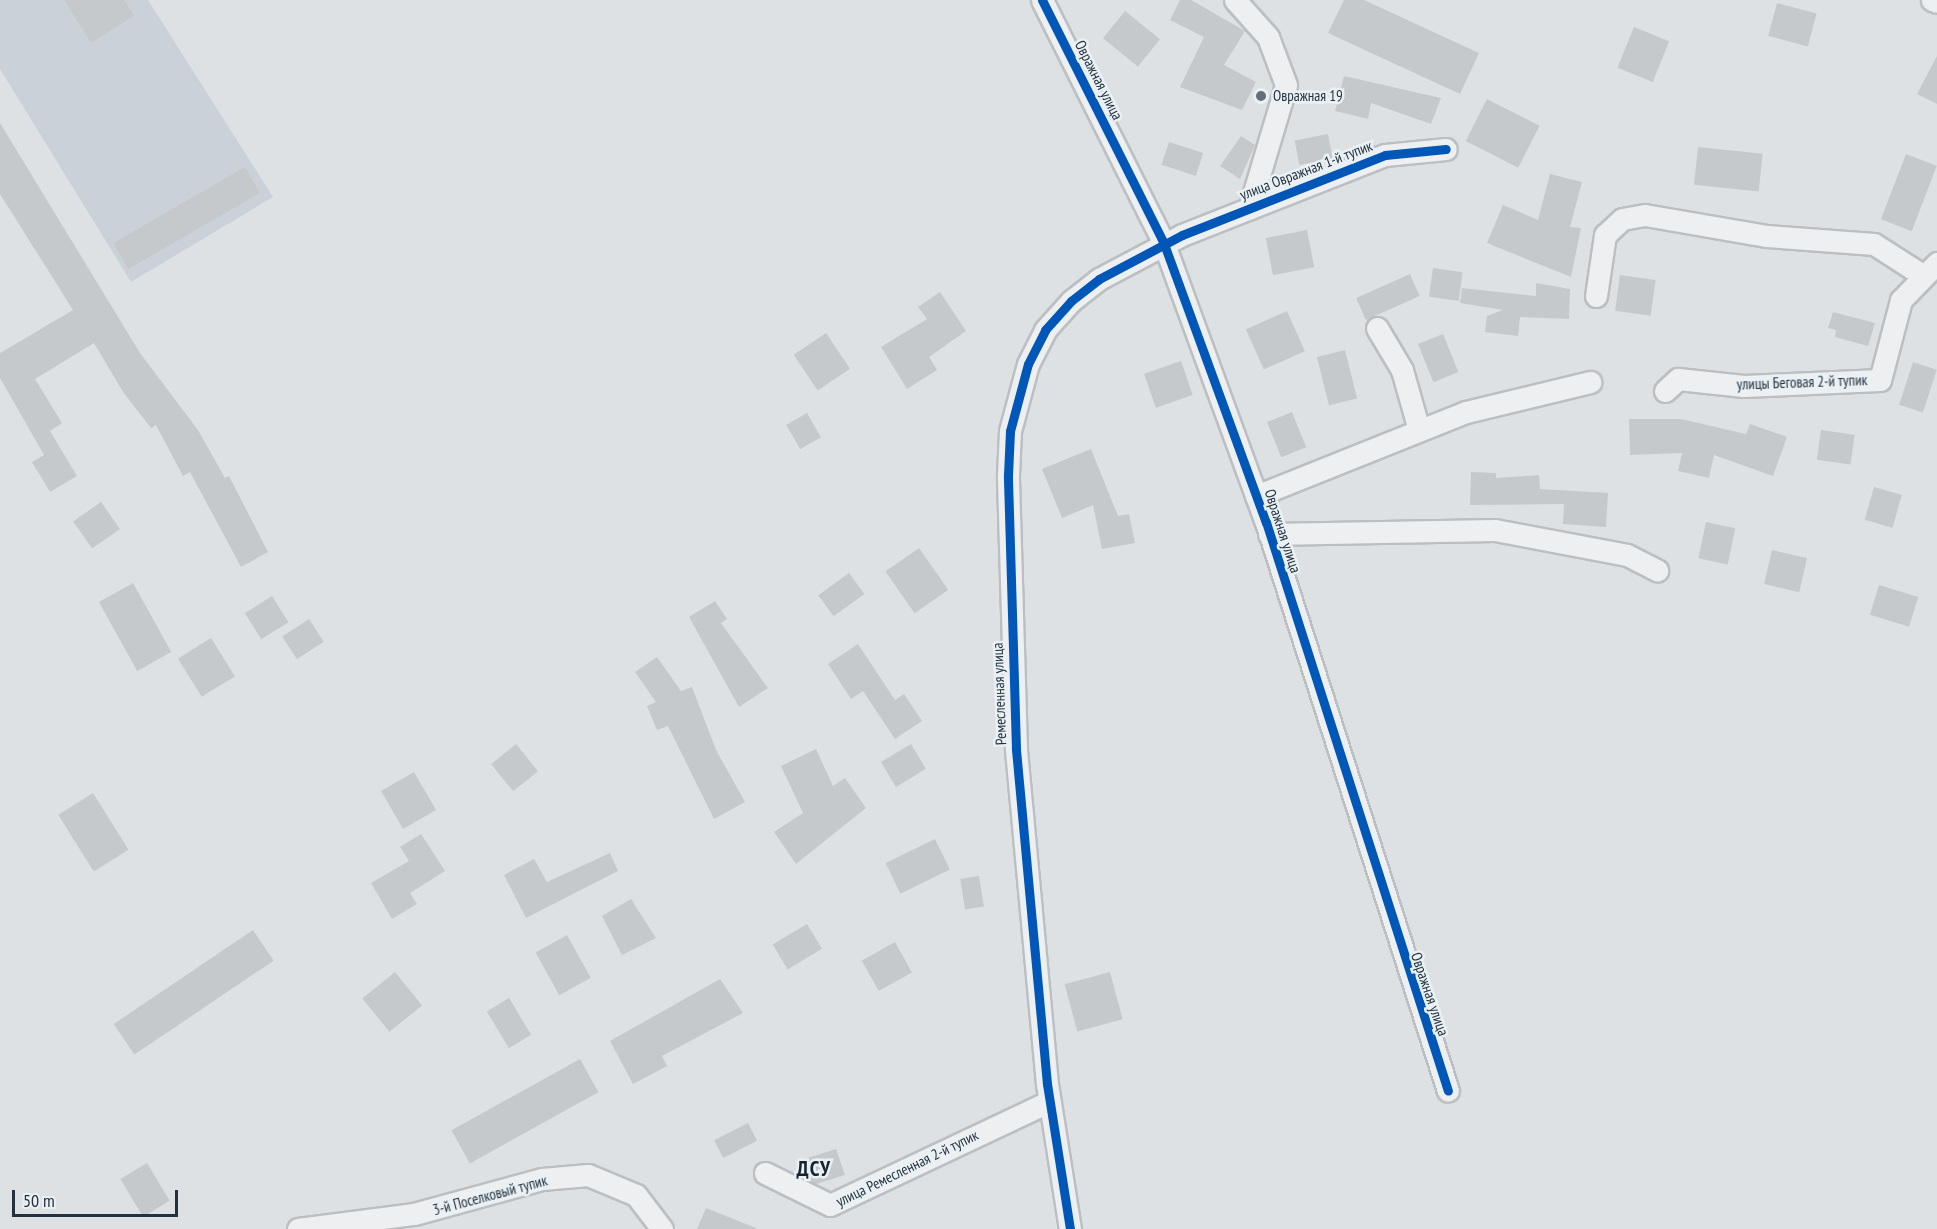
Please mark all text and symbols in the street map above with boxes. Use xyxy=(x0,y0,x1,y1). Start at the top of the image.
street label: Овражная улица xyxy=(1071,37,1127,123)
place label: Овражная 19 xyxy=(1273,87,1343,105)
marker: Овражная 19 xyxy=(1254,89,1268,103)
street label: улица Овражная 1-й тупик xyxy=(1237,136,1375,204)
street label: улицы Беговая 2-й тупик xyxy=(1736,371,1868,393)
street label: Овражная улица xyxy=(1261,487,1305,575)
street label: Ремесленная улица xyxy=(988,642,1010,746)
street label: Овражная улица xyxy=(1407,950,1453,1038)
street label: улица Ремесленная 2-й тупик xyxy=(833,1126,981,1210)
district label: ДСУ xyxy=(796,1156,832,1182)
street label: 3-й Поселковый тупик xyxy=(431,1171,549,1219)
scale bar xyxy=(15,1178,182,1216)
text: 50 m xyxy=(23,1189,55,1212)

